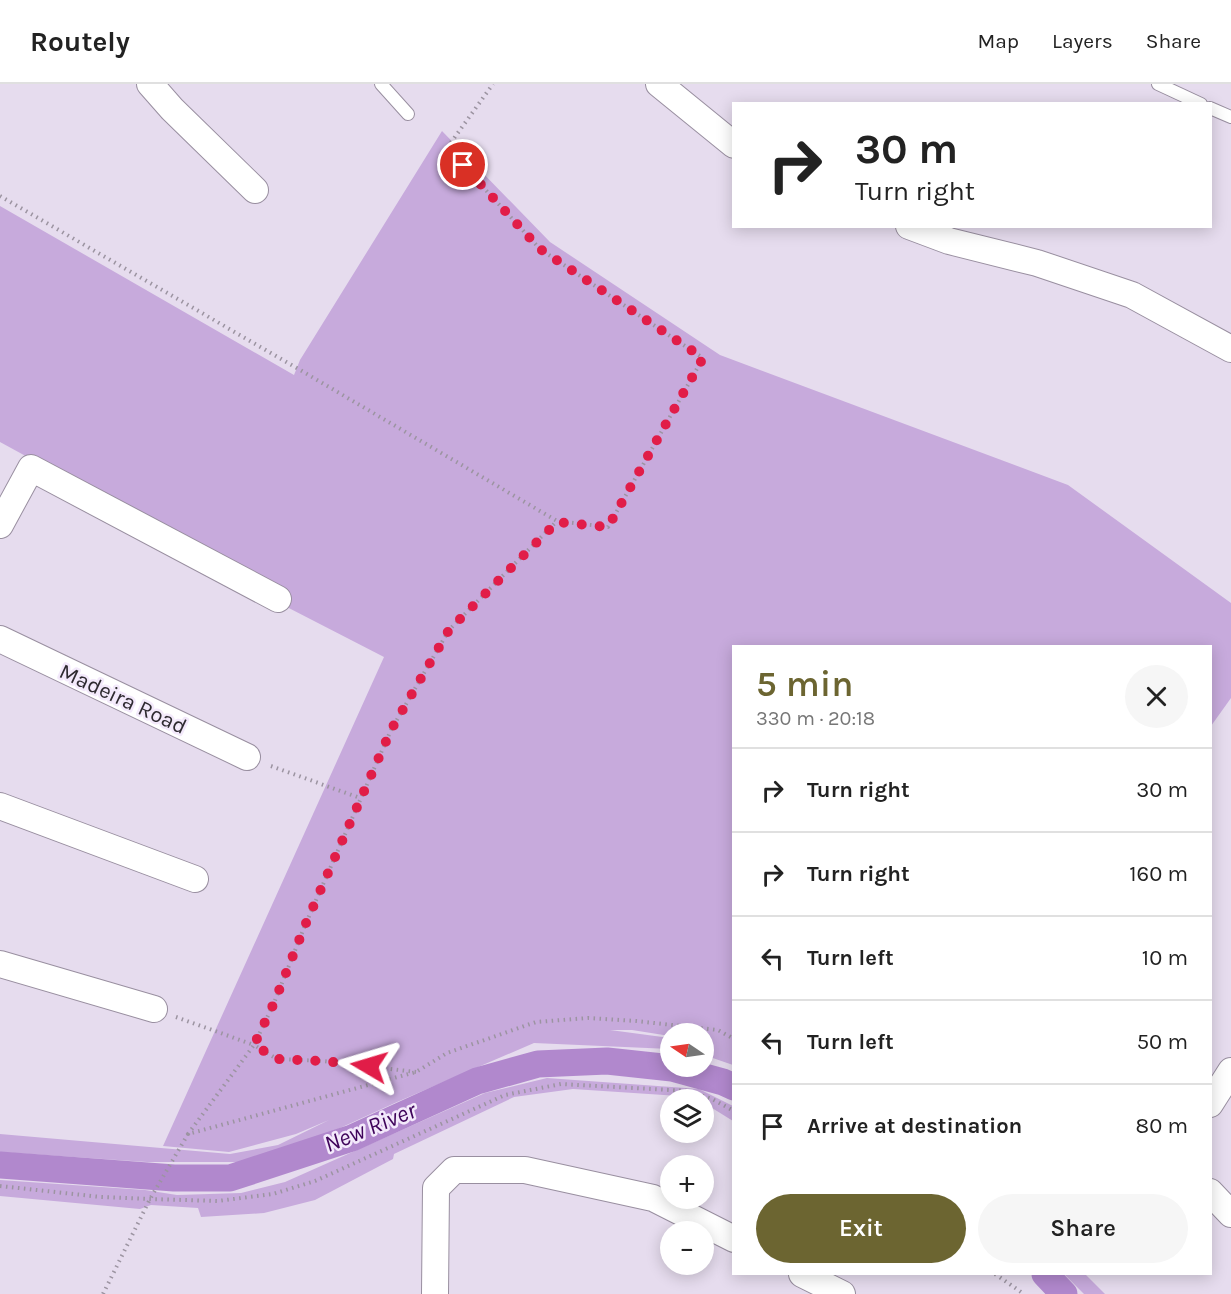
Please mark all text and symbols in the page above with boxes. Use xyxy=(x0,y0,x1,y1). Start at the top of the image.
text: Routely xyxy=(30,25,130,58)
text: Map xyxy=(977,29,1019,53)
text: Layers xyxy=(1052,29,1113,53)
text: Share xyxy=(1146,29,1201,53)
text: 30 m xyxy=(855,124,958,174)
icon: right xyxy=(756,126,834,204)
pin xyxy=(437,139,488,190)
icon: arrive xyxy=(446,148,479,181)
text: Turn right xyxy=(855,175,975,207)
street label: Madeira Road xyxy=(55,658,191,740)
text: 5 min xyxy=(756,663,854,705)
button: close xyxy=(1125,665,1188,728)
text: 330 m · 20:18 xyxy=(756,707,875,730)
icon: right xyxy=(756,774,789,807)
text: Turn right xyxy=(807,777,910,803)
text: 30 m xyxy=(1136,777,1188,803)
icon: right xyxy=(756,858,789,891)
text: Turn right xyxy=(807,861,910,887)
text: 160 m xyxy=(1129,861,1188,887)
icon: left xyxy=(756,942,789,975)
text: Turn left xyxy=(807,945,894,971)
text: 10 m xyxy=(1142,945,1188,971)
north arrow xyxy=(660,1023,714,1077)
map controls xyxy=(660,1023,714,1275)
icon: left xyxy=(756,1026,789,1059)
text: Turn left xyxy=(807,1029,894,1055)
text: 50 m xyxy=(1137,1029,1188,1055)
position arrow xyxy=(337,1034,401,1098)
button: layers xyxy=(660,1089,714,1143)
water label: New River xyxy=(320,1096,421,1158)
icon: arrive xyxy=(756,1110,789,1143)
text: Arrive at destination xyxy=(807,1113,1022,1139)
text: 80 m xyxy=(1136,1113,1188,1139)
button: + xyxy=(660,1155,714,1209)
button: Exit xyxy=(756,1194,966,1263)
button: Share xyxy=(978,1194,1188,1263)
button: − xyxy=(660,1221,714,1275)

